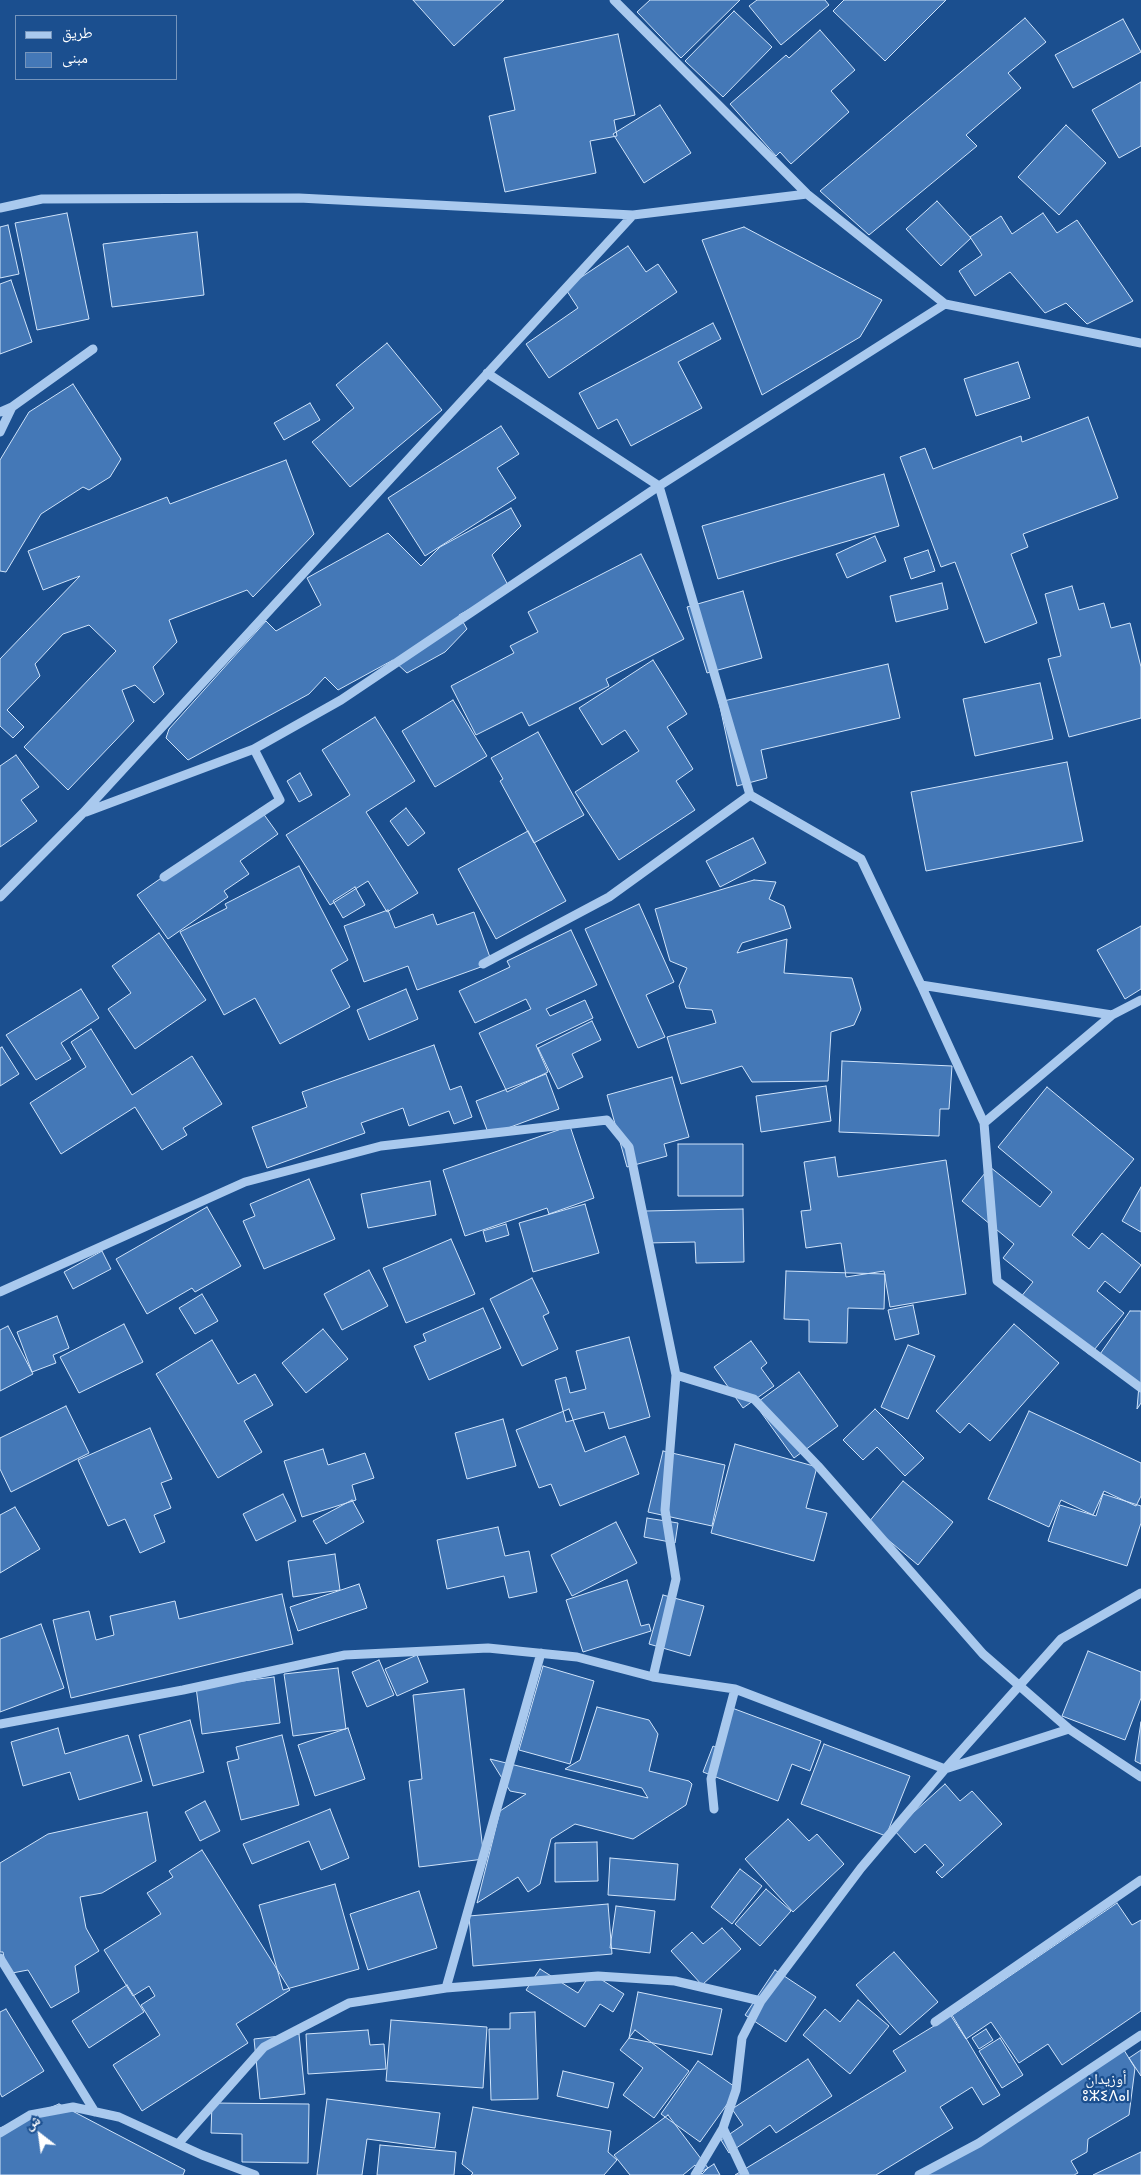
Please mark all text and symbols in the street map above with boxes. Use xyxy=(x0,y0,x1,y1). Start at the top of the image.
legend xyxy=(15,15,178,80)
text: طريق xyxy=(62,23,93,42)
text: مبنى xyxy=(62,48,88,67)
district label: أوزيدان ⵓⵣⵉⴷⴰⵏ xyxy=(1082,2070,1130,2105)
north arrow xyxy=(15,2110,65,2160)
text: ش xyxy=(22,2111,43,2134)

